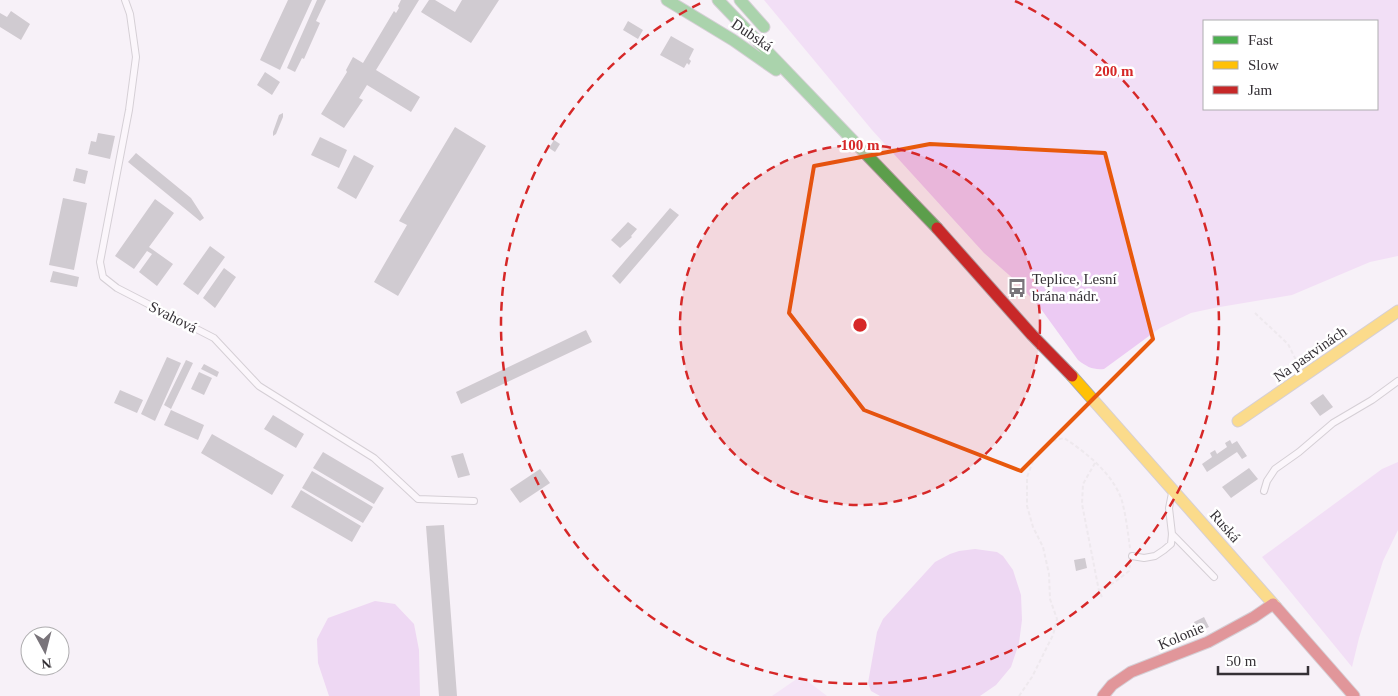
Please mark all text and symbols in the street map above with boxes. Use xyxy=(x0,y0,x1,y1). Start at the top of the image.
street label: Dubská xyxy=(729,16,776,55)
legend xyxy=(1203,20,1378,110)
text: Fast xyxy=(1248,32,1274,48)
text: Slow xyxy=(1248,57,1279,73)
text: 200 m xyxy=(1095,63,1134,79)
text: Jam xyxy=(1248,82,1272,98)
text: 100 m xyxy=(841,137,880,153)
place label: Teplice, Lesní brána nádr. xyxy=(1032,271,1117,304)
bus stop icon: Teplice, Lesní brána nádr. xyxy=(1006,277,1028,299)
street label: Svahová xyxy=(146,298,200,336)
centre of rings xyxy=(851,316,869,334)
street label: Na pastvinách xyxy=(1270,323,1350,385)
street label: Ruská xyxy=(1207,507,1244,546)
street label: Kolonie xyxy=(1156,619,1207,653)
north arrow xyxy=(20,626,70,676)
scale bar xyxy=(1218,644,1308,676)
text: 50 m xyxy=(1226,653,1257,669)
text: N xyxy=(41,655,52,671)

